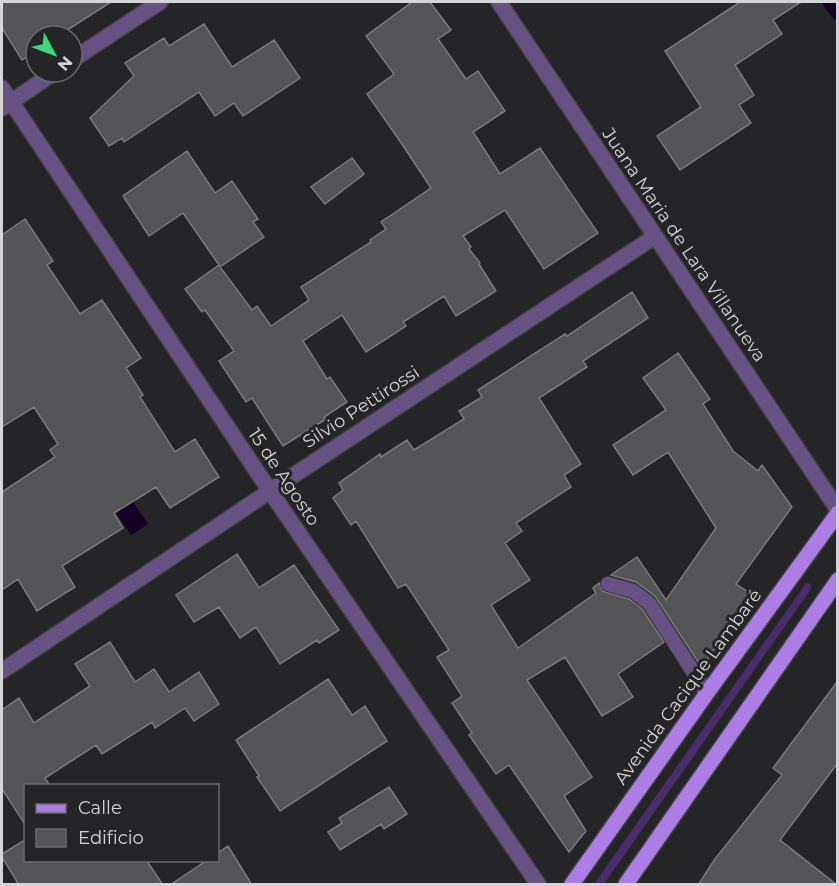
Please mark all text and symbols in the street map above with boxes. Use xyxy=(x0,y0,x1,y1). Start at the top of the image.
north arrow xyxy=(24,24,84,84)
text: N xyxy=(54,52,76,75)
street label: Juana Maria de Lara Villanueva xyxy=(597,123,771,366)
street label: Silvio Pettirossi xyxy=(298,361,424,453)
street label: 15 de Agosto xyxy=(243,424,325,530)
street label: Avenida Cacique Lambaré xyxy=(610,585,766,789)
legend xyxy=(24,784,219,862)
text: Calle xyxy=(78,797,122,819)
text: Edificio xyxy=(78,827,144,849)

